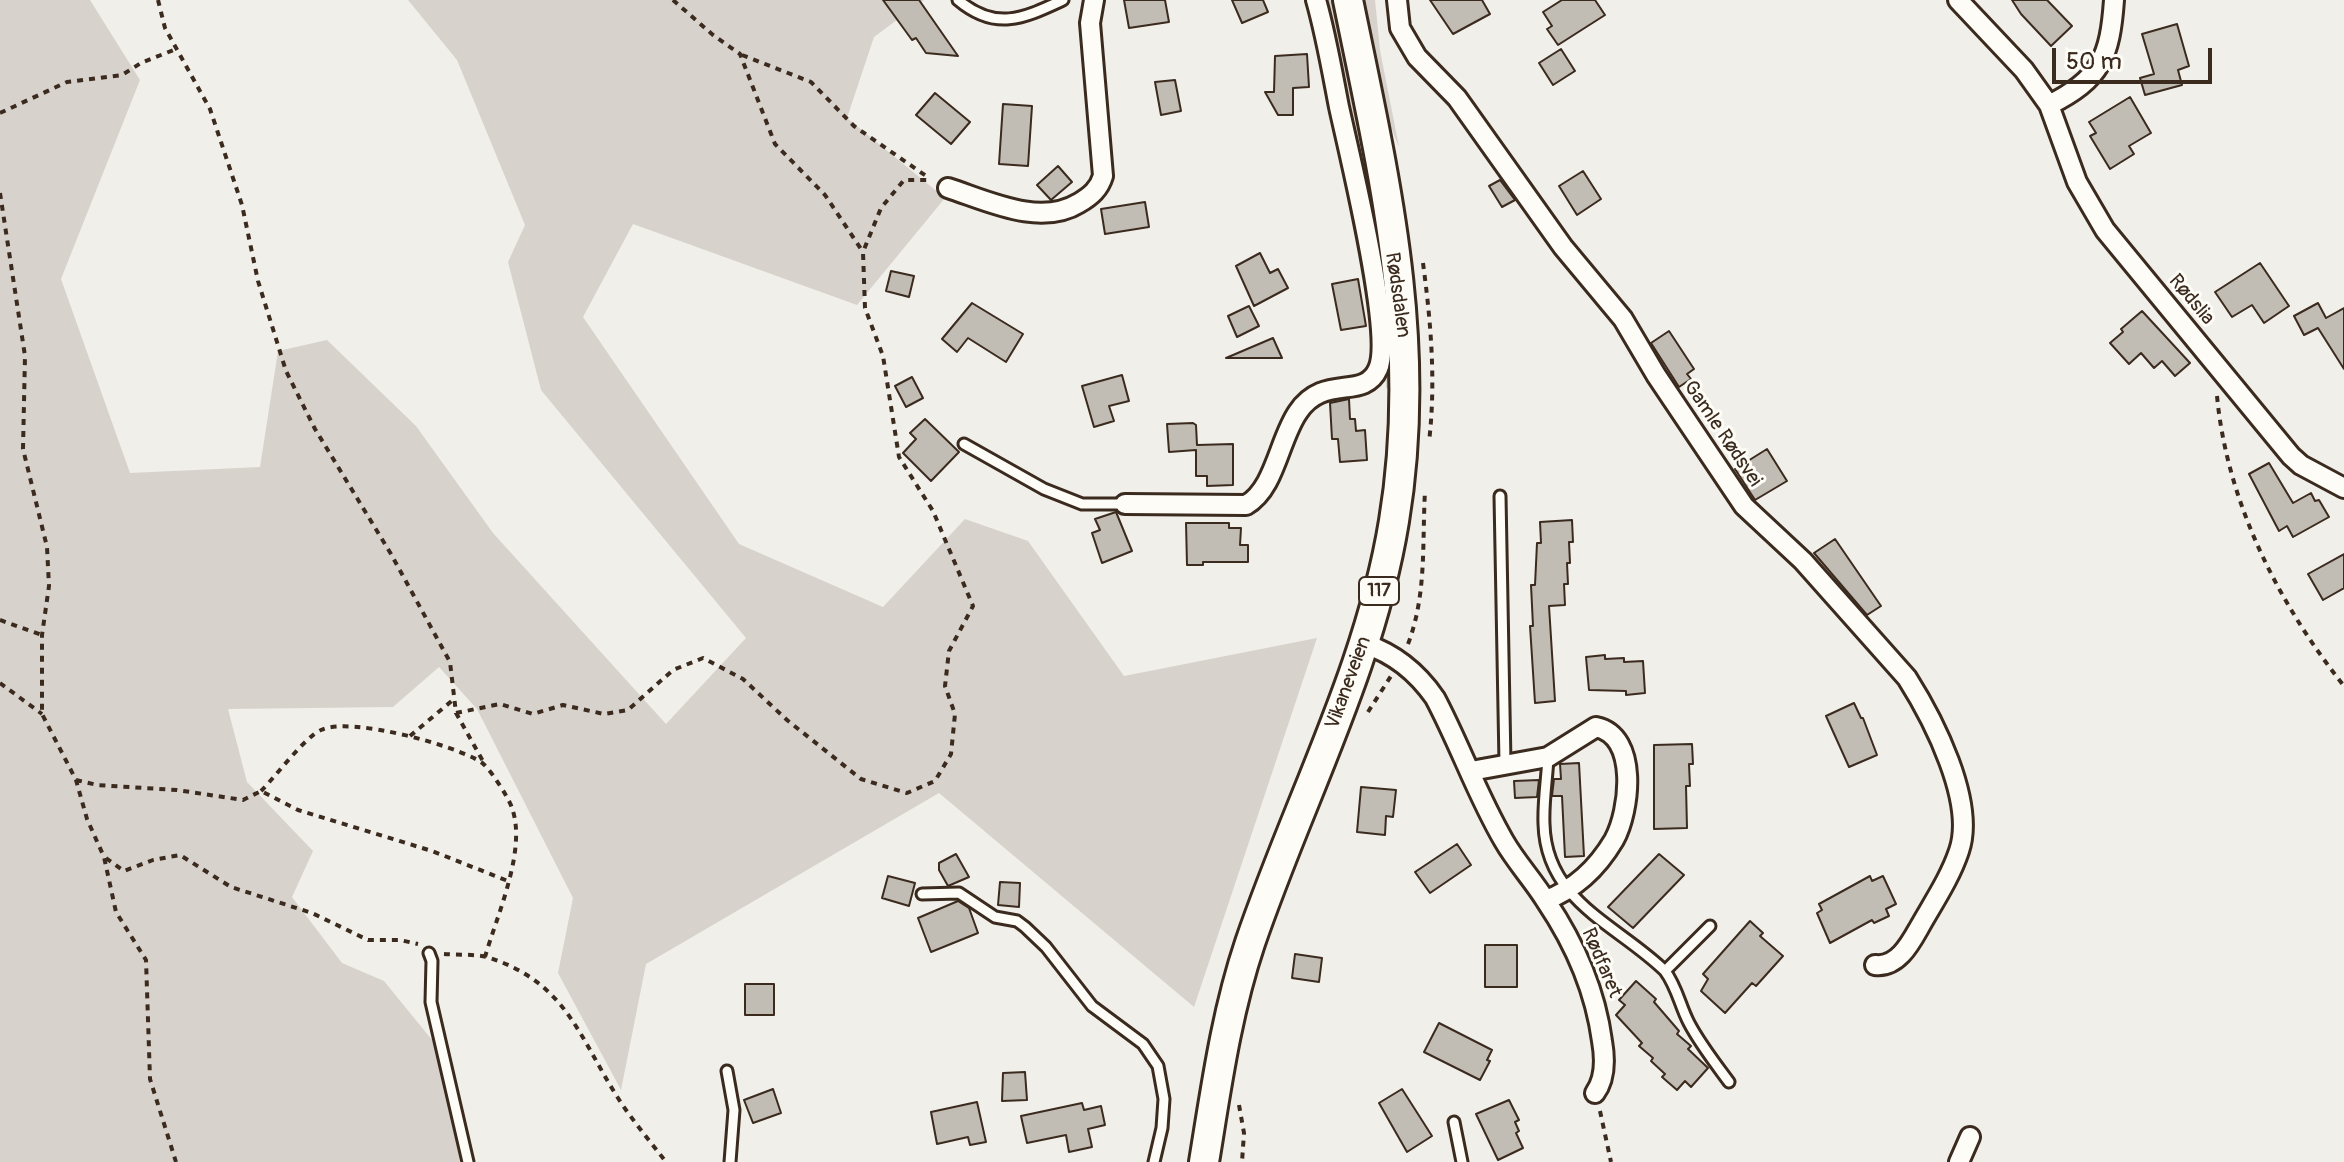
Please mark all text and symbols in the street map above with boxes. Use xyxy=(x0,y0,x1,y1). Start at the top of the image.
scale bar xyxy=(2056,32,2216,82)
text: 50 m xyxy=(2066,47,2122,76)
street label: Rødsdalen xyxy=(1379,251,1415,339)
street label: Rødslia xyxy=(2163,270,2219,330)
street label: Gamle Rødsvei xyxy=(1678,376,1766,492)
road number: 117 xyxy=(1359,577,1399,605)
street label: Vikaneveien xyxy=(1321,633,1377,733)
street label: Rødfaret xyxy=(1576,925,1626,1001)

